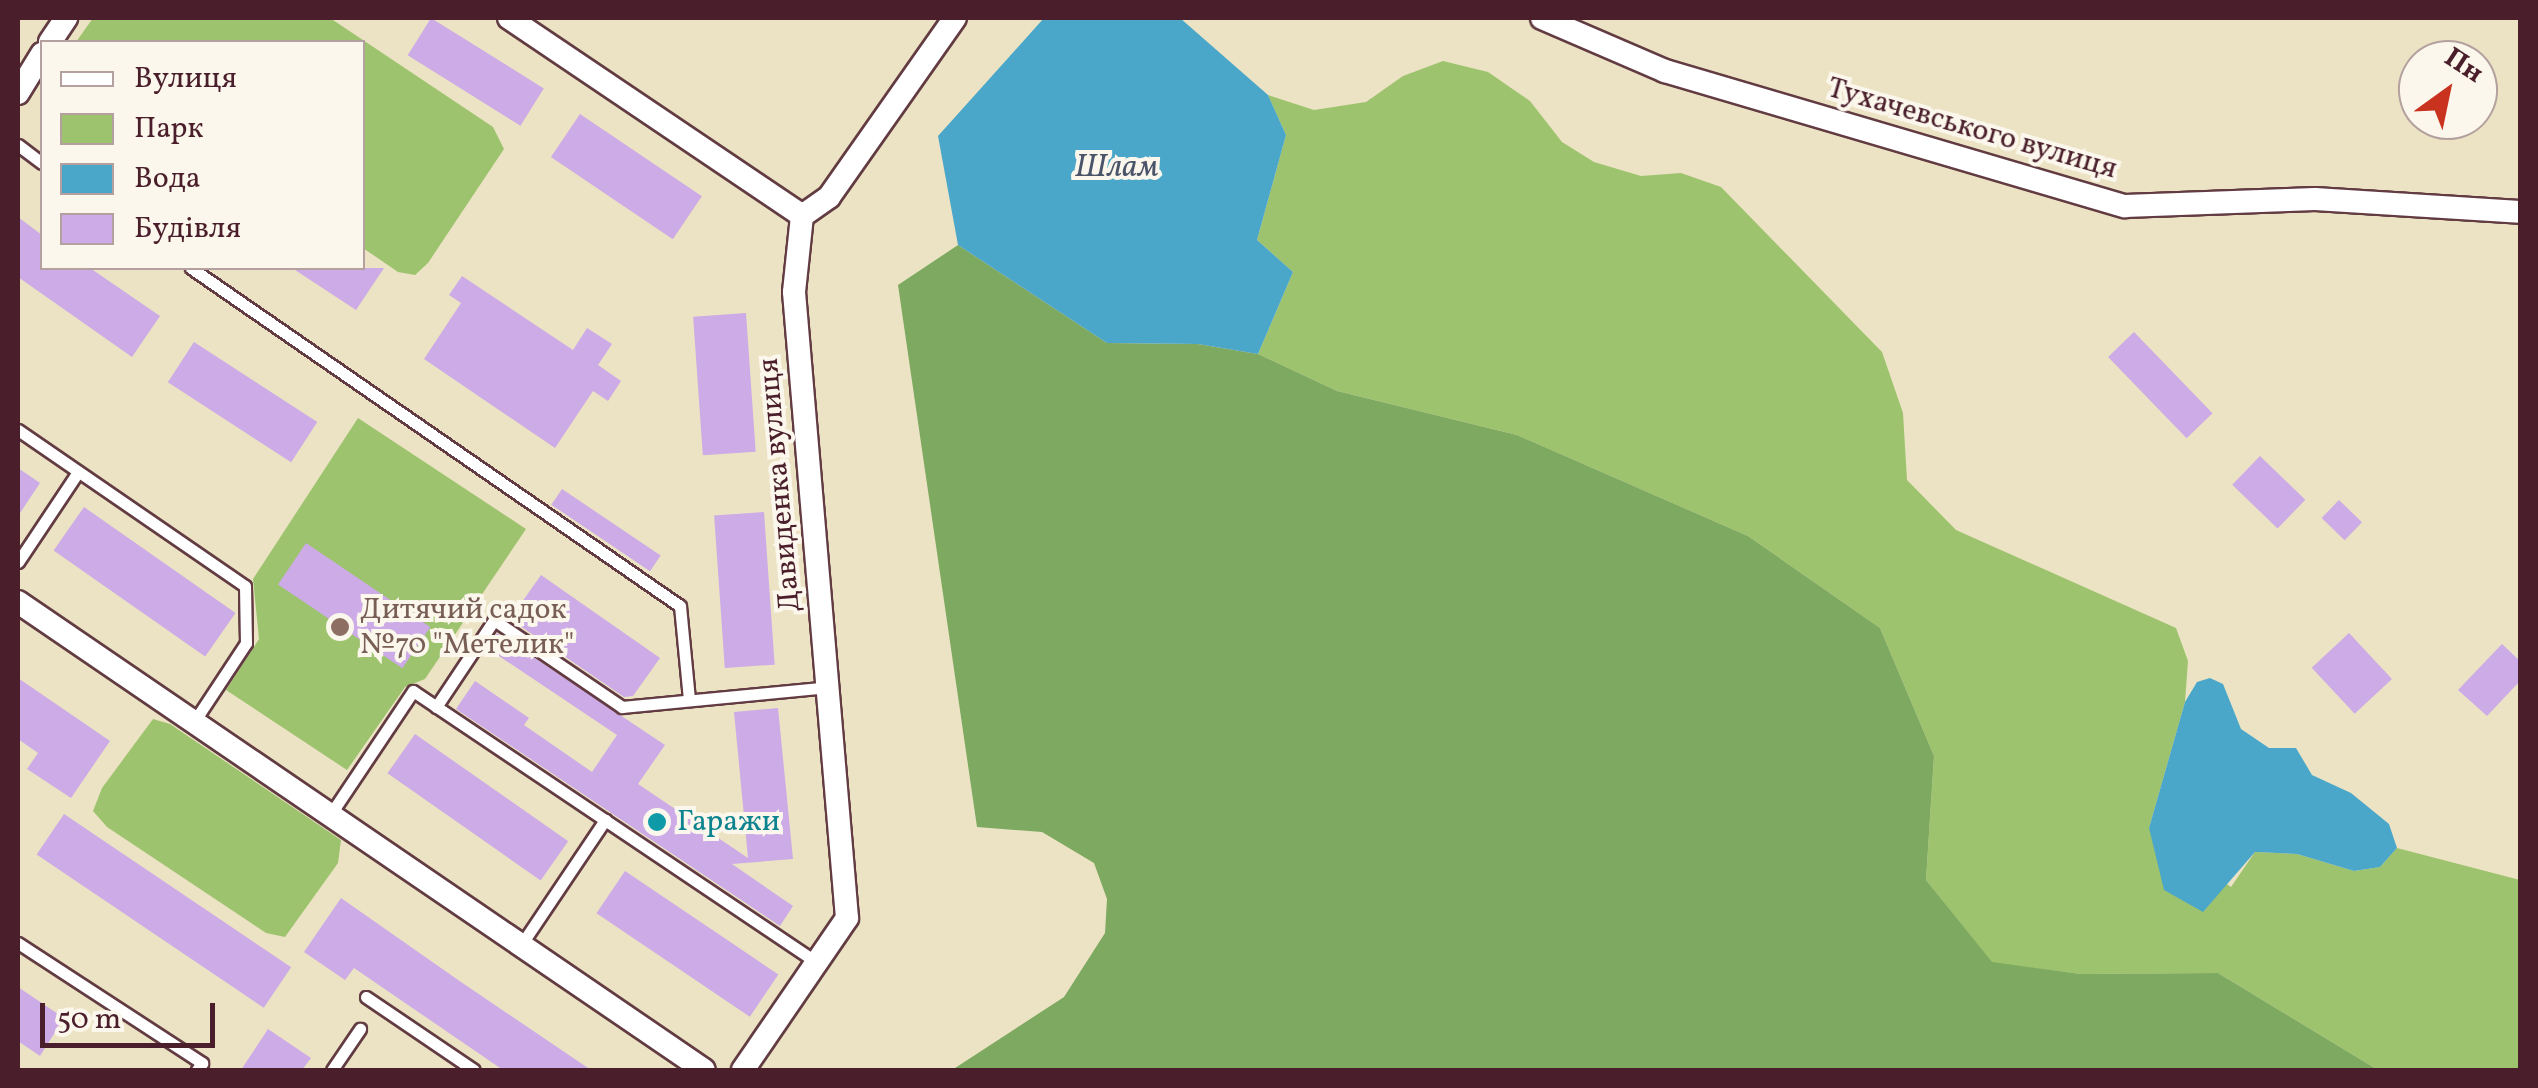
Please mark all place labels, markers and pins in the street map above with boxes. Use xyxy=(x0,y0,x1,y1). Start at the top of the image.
place label: Дитячий садок №70 "Метелик" xyxy=(360,592,574,662)
marker: Дитячий садок №70 "Метелик" xyxy=(329,616,351,638)
place label: Гаражи xyxy=(677,804,780,840)
marker: Гаражи xyxy=(646,811,668,833)

